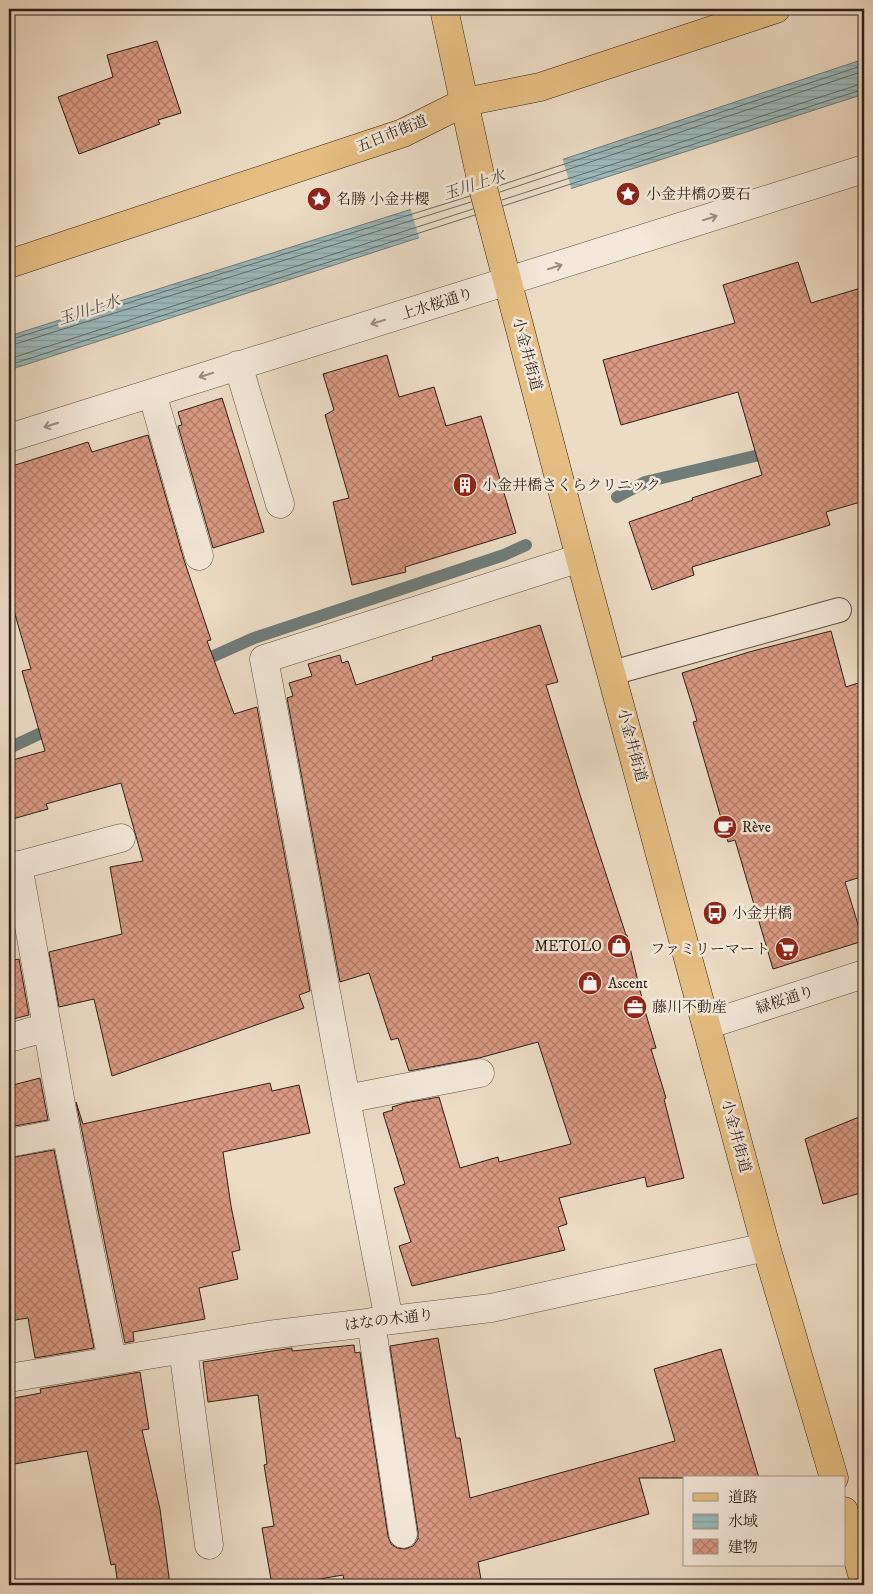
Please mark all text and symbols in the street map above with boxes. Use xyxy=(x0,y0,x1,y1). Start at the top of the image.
street label: 五日市街道 xyxy=(354,111,430,157)
water label: 玉川上水 xyxy=(440,165,509,204)
place icon: 小金井橋の要石 xyxy=(615,181,641,207)
place label: 小金井橋の要石 xyxy=(646,185,751,204)
place icon: 名勝 小金井櫻 xyxy=(306,186,332,212)
place label: 名勝 小金井櫻 xyxy=(336,190,429,209)
one-way arrow xyxy=(701,213,717,223)
one-way arrow xyxy=(546,262,562,271)
street label: 上水桜通り xyxy=(398,284,476,324)
water label: 玉川上水 xyxy=(55,290,124,329)
street label: 小金井街道 xyxy=(508,315,546,393)
one-way arrow xyxy=(370,317,386,327)
one-way arrow xyxy=(198,371,214,381)
one-way arrow xyxy=(44,420,60,430)
building icon: 小金井橋さくらクリニック xyxy=(452,472,478,498)
place label: 小金井橋さくらクリニック xyxy=(482,476,661,495)
street label: 小金井街道 xyxy=(613,706,651,784)
cafe icon: Rève xyxy=(712,814,738,840)
place label: Rève xyxy=(742,818,771,837)
bus stop icon: 小金井橋 xyxy=(702,900,728,926)
place label: 小金井橋 xyxy=(732,904,792,923)
shop icon: METOLO xyxy=(606,933,632,959)
supermarket icon: ファミリーマート xyxy=(774,936,800,962)
place label: METOLO xyxy=(534,937,602,956)
place label: ファミリーマート xyxy=(650,940,770,959)
shop icon: Ascent xyxy=(577,970,603,996)
place label: Ascent xyxy=(608,974,648,993)
street label: 緑桜通り xyxy=(754,982,816,1018)
office icon: 藤川不動産 xyxy=(622,994,648,1020)
place label: 藤川不動産 xyxy=(652,998,727,1017)
street label: 小金井街道 xyxy=(717,1097,755,1175)
street label: はなの木通り xyxy=(343,1305,435,1335)
legend xyxy=(683,1476,846,1566)
text: 道路 xyxy=(728,1488,758,1507)
text: 水域 xyxy=(728,1512,758,1531)
text: 建物 xyxy=(728,1538,758,1557)

